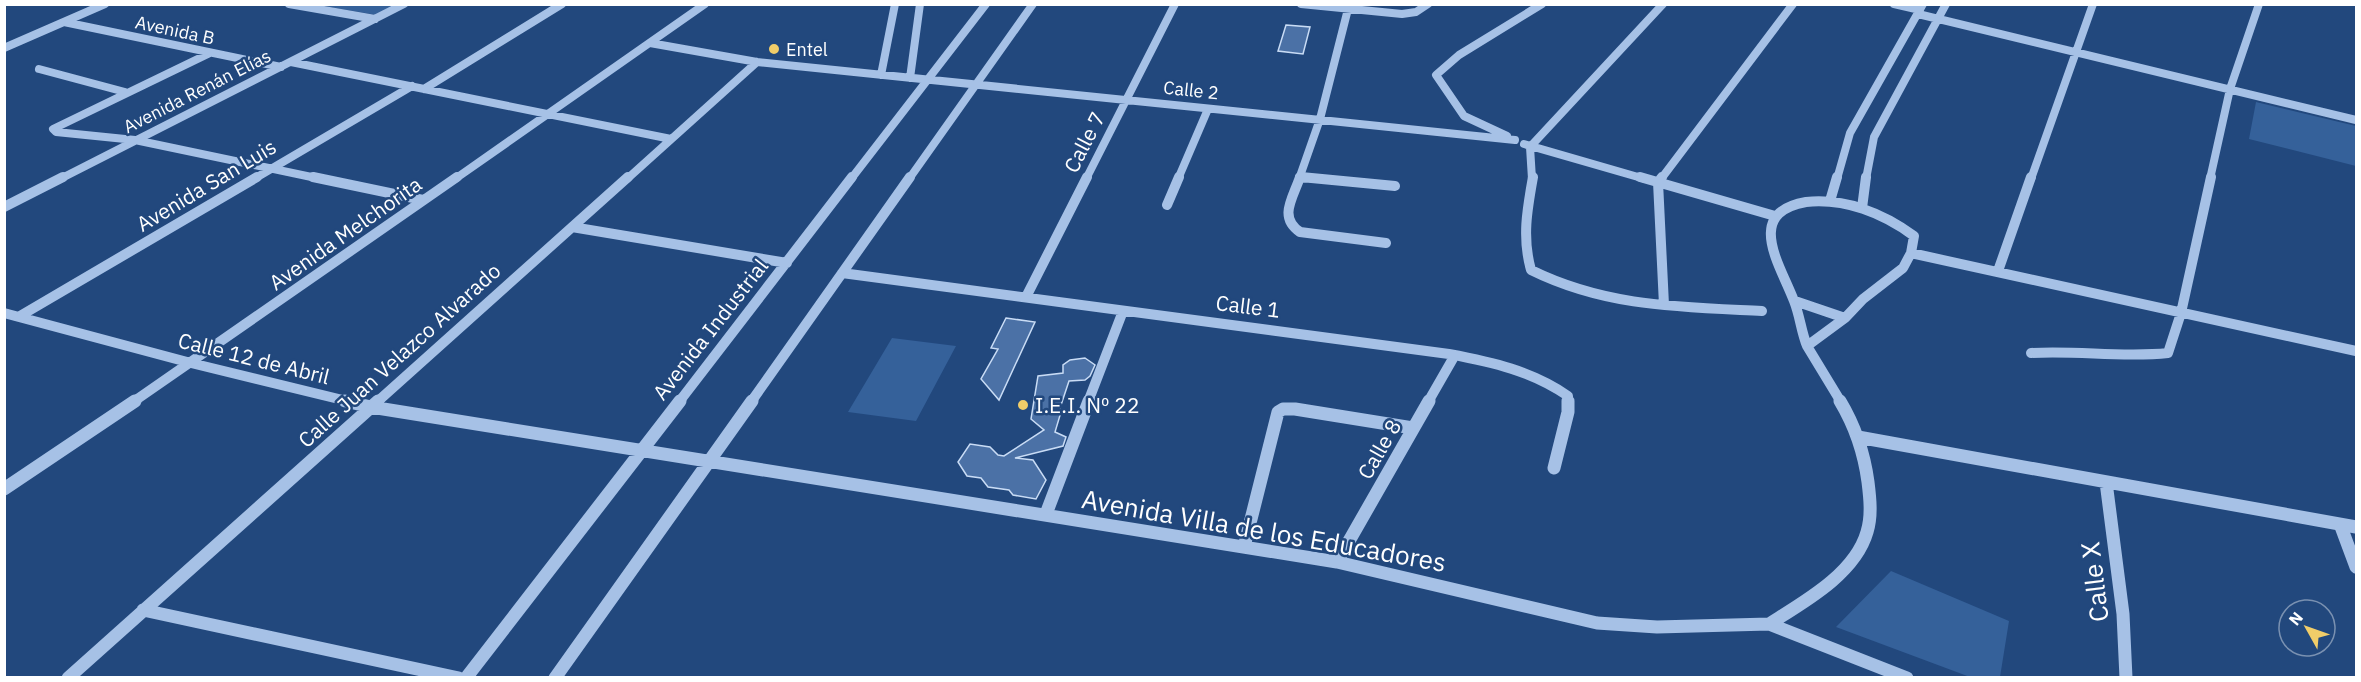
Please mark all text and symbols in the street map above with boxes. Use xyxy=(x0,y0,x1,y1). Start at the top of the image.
street label: Avenida B xyxy=(133,10,217,50)
place label: Entel xyxy=(786,38,828,61)
marker: Entel xyxy=(767,42,781,56)
street label: Avenida Renán Elías xyxy=(119,44,275,138)
street label: Calle 2 xyxy=(1162,76,1220,104)
street label: Calle 7 xyxy=(1057,107,1111,177)
street label: Avenida San Luis xyxy=(131,132,281,238)
street label: Avenida Melchorita xyxy=(263,170,427,296)
street label: Avenida Industrial xyxy=(646,252,774,405)
street label: Calle Juan Velazco Alvarado xyxy=(292,257,506,453)
street label: Calle 1 xyxy=(1214,288,1282,324)
street label: Calle 12 de Abril xyxy=(175,326,333,390)
place label: I.E.I. Nº 22 xyxy=(1035,391,1140,419)
marker: I.E.I. Nº 22 xyxy=(1016,398,1030,412)
street label: Calle 8 xyxy=(1351,414,1407,484)
street label: Avenida Villa de los Educadores xyxy=(1079,481,1449,579)
street label: Calle X xyxy=(2072,540,2116,624)
north arrow xyxy=(2277,598,2337,658)
text: N xyxy=(2284,607,2307,629)

